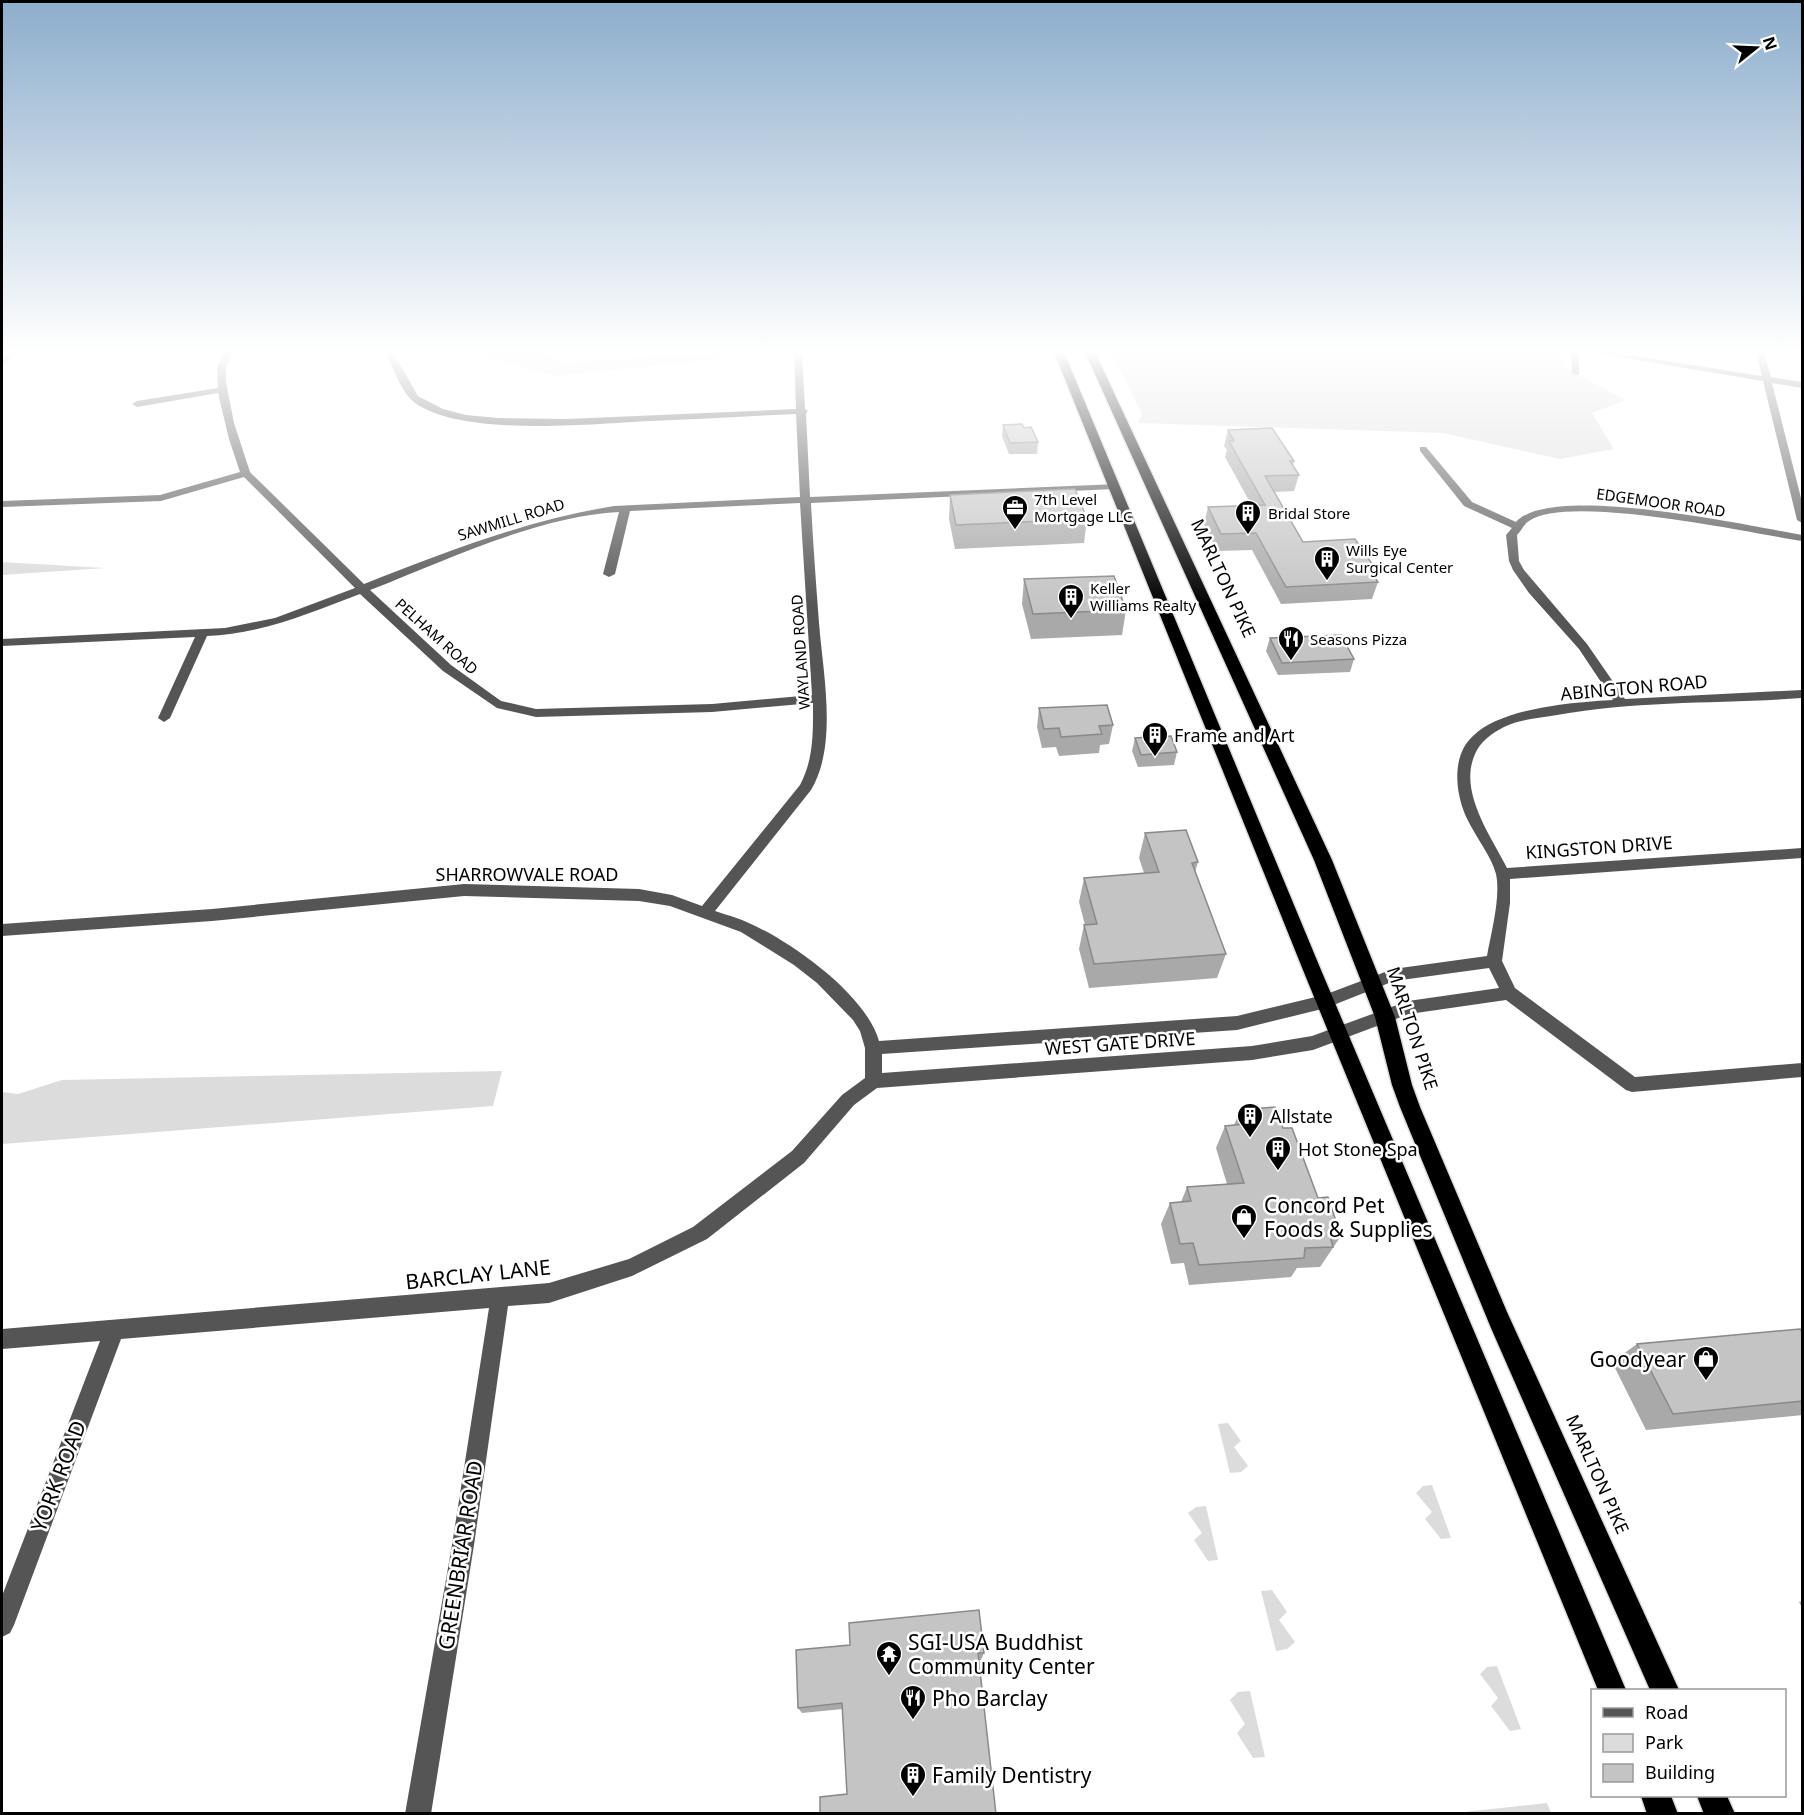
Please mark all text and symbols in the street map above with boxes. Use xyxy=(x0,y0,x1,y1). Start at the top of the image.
north arrow xyxy=(1726,18,1786,78)
text: N xyxy=(1758,34,1783,53)
street label: EDGEMOOR ROAD xyxy=(1595,483,1727,521)
place label: 7th Level Mortgage LLC xyxy=(1034,489,1133,526)
street label: SAWMILL ROAD xyxy=(455,493,567,545)
office icon: 7th Level Mortgage LLC xyxy=(1000,493,1030,531)
building icon: Bridal Store xyxy=(1233,498,1263,536)
place label: Bridal Store xyxy=(1268,503,1350,523)
street label: MARLTON PIKE xyxy=(1186,515,1262,641)
place label: Wills Eye Surgical Center xyxy=(1346,540,1453,577)
building icon: Wills Eye Surgical Center xyxy=(1312,544,1342,582)
place label: Keller Williams Realty xyxy=(1090,578,1196,615)
building icon: Keller Williams Realty xyxy=(1056,582,1086,620)
street label: PELHAM ROAD xyxy=(391,594,483,679)
street label: WAYLAND ROAD xyxy=(786,594,814,710)
restaurant icon: Seasons Pizza xyxy=(1276,624,1306,662)
place label: Seasons Pizza xyxy=(1310,629,1407,649)
street label: ABINGTON ROAD xyxy=(1559,669,1709,705)
building icon: Frame and Art xyxy=(1140,720,1170,758)
place label: Frame and Art xyxy=(1174,723,1295,747)
street label: KINGSTON DRIVE xyxy=(1525,830,1673,864)
street label: SHARROWVALE ROAD xyxy=(436,862,618,886)
street label: MARLTON PIKE xyxy=(1382,963,1444,1093)
street label: WEST GATE DRIVE xyxy=(1044,1026,1196,1060)
building icon: Allstate xyxy=(1235,1101,1265,1139)
place label: Allstate xyxy=(1270,1104,1333,1128)
building icon: Hot Stone Spa xyxy=(1263,1134,1293,1172)
place label: Hot Stone Spa xyxy=(1298,1137,1418,1161)
place label: Concord Pet Foods & Supplies xyxy=(1264,1191,1433,1243)
shop icon: Concord Pet Foods & Supplies xyxy=(1229,1202,1259,1240)
street label: BARCLAY LANE xyxy=(404,1252,552,1296)
shop icon: Goodyear xyxy=(1691,1344,1721,1382)
place label: Goodyear xyxy=(1589,1345,1686,1373)
street label: MARLTON PIKE xyxy=(1561,1411,1635,1537)
street label: YORK ROAD xyxy=(24,1416,92,1536)
street label: GREENBRIAR ROAD xyxy=(431,1458,489,1652)
place label: SGI-USA Buddhist Community Center xyxy=(908,1628,1095,1680)
temple icon: SGI-USA Buddhist Community Center xyxy=(874,1639,904,1677)
restaurant icon: Pho Barclay xyxy=(898,1683,928,1721)
place label: Pho Barclay xyxy=(932,1684,1048,1712)
legend xyxy=(1591,1689,1786,1797)
text: Road xyxy=(1645,1700,1688,1724)
text: Park xyxy=(1645,1730,1683,1754)
building icon: Family Dentistry xyxy=(898,1760,928,1798)
text: Building xyxy=(1645,1760,1715,1784)
place label: Family Dentistry xyxy=(932,1761,1092,1789)

